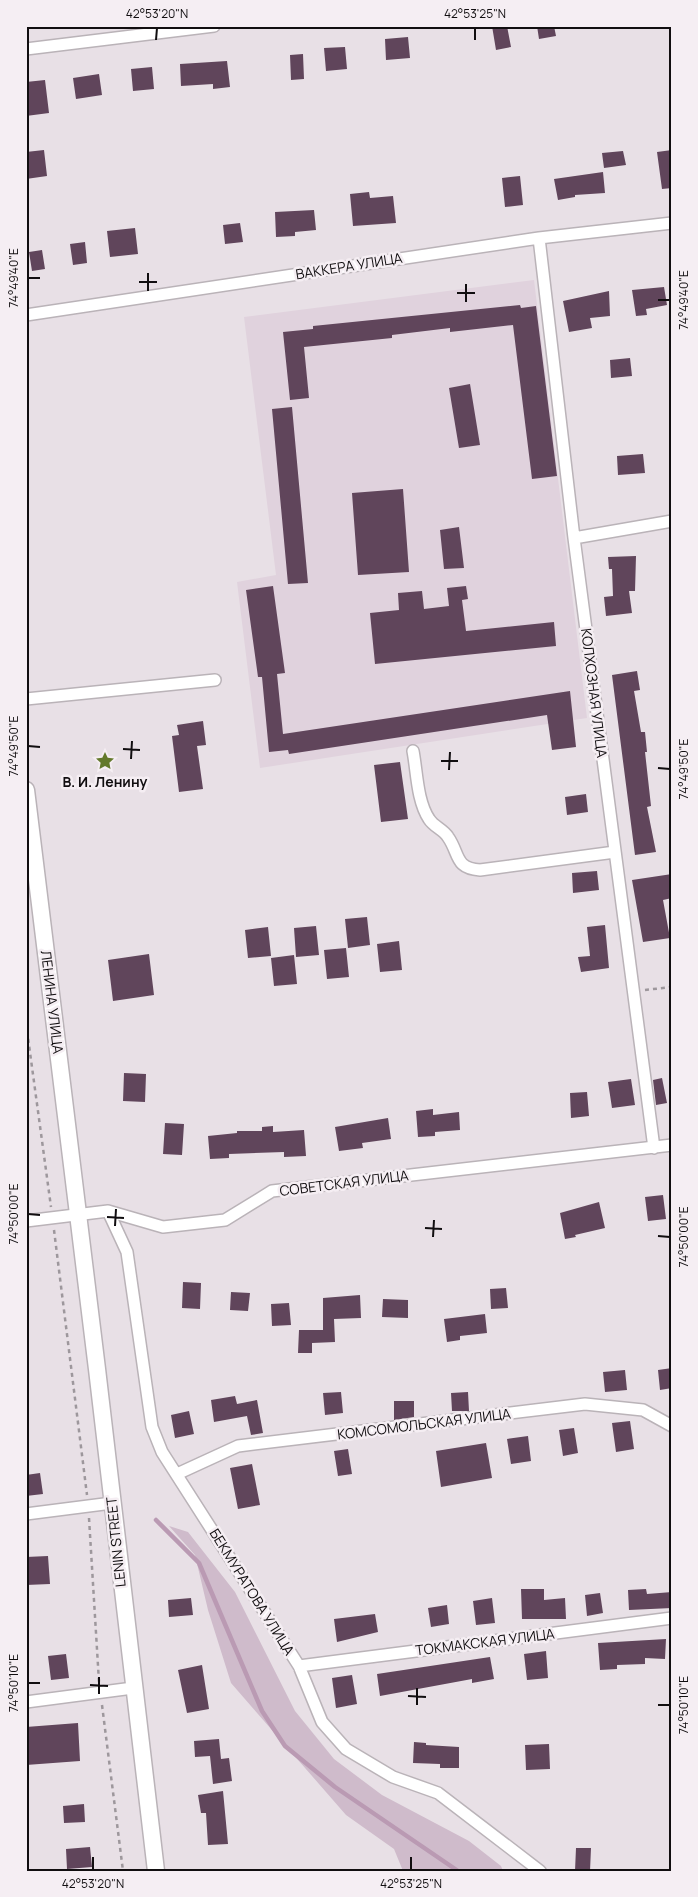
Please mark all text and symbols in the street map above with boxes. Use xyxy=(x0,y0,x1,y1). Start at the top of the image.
text: 42°53'20"N xyxy=(126,5,188,22)
text: 42°53'25"N xyxy=(444,5,506,22)
text: 74°49'40"E xyxy=(5,248,22,308)
street label: ВАККЕРА УЛИЦА xyxy=(294,248,404,283)
text: 74°49'40"E xyxy=(675,270,692,330)
street label: КОЛХОЗНАЯ УЛИЦА xyxy=(577,627,612,759)
text: 74°49'50"E xyxy=(5,715,22,776)
text: 74°49'50"E xyxy=(675,738,692,799)
place icon: В. И. Ленину xyxy=(94,750,116,772)
place label: В. И. Ленину xyxy=(63,772,148,791)
street label: ЛЕНИНА УЛИЦА xyxy=(37,949,68,1055)
street label: СОВЕТСКАЯ УЛИЦА xyxy=(278,1165,410,1200)
text: 74°50'00"E xyxy=(5,1183,22,1245)
text: 74°50'00"E xyxy=(675,1206,692,1268)
street label: КОМСОМОЛЬСКАЯ УЛИЦА xyxy=(336,1403,512,1444)
street label: LENIN STREET xyxy=(101,1495,130,1588)
street label: БЕКМУРАТОВА УЛИЦА xyxy=(206,1525,299,1659)
street label: ТОКМАКСКАЯ УЛИЦА xyxy=(414,1624,556,1659)
text: 74°50'10"E xyxy=(5,1654,22,1712)
text: 74°50'10"E xyxy=(675,1676,692,1734)
text: 42°53'20"N xyxy=(62,1875,124,1892)
text: 42°53'25"N xyxy=(380,1875,442,1892)

